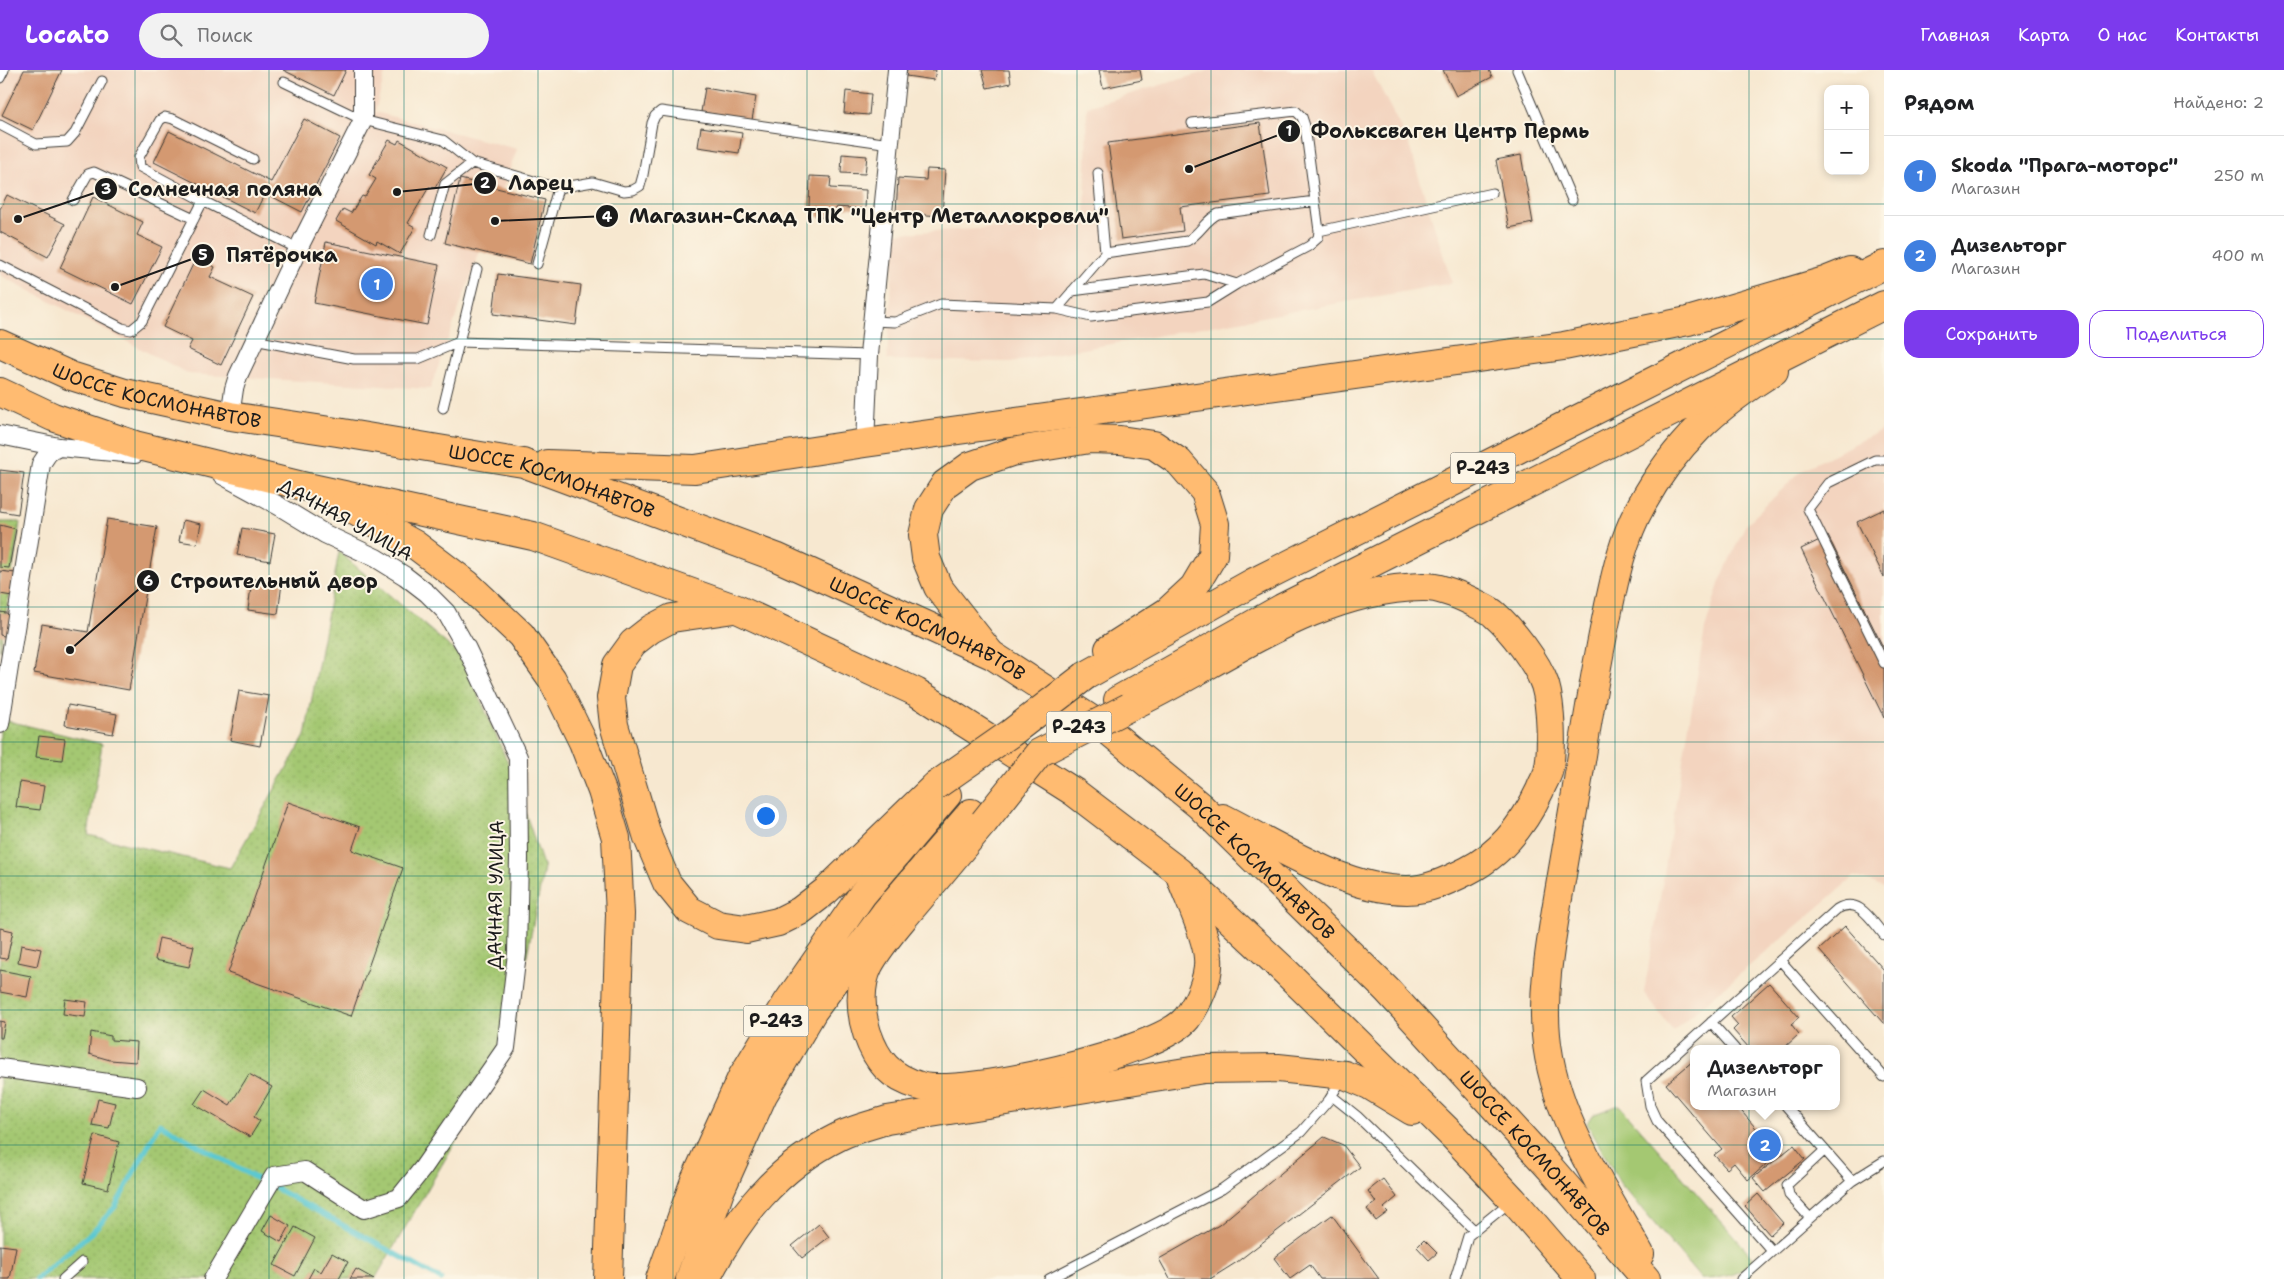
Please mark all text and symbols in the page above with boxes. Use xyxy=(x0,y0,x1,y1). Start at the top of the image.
search box xyxy=(139,13,489,58)
text: Locato xyxy=(25,19,109,51)
icon: search xyxy=(157,21,185,49)
text: Поиск xyxy=(197,23,253,48)
text: Главная xyxy=(1920,23,1990,47)
text: Карта xyxy=(2018,23,2070,47)
text: О нас xyxy=(2098,23,2147,47)
text: Контакты xyxy=(2175,23,2259,47)
map controls xyxy=(1824,85,1869,175)
button: + xyxy=(1824,85,1869,130)
text: Рядом xyxy=(1904,89,1974,117)
text: Найдено: 2 xyxy=(2173,92,2264,113)
callout: Фольксваген Центр Пермь xyxy=(1276,113,1600,148)
text: Фольксваген Центр Пермь xyxy=(1311,118,1589,144)
text: 1 xyxy=(1286,121,1293,141)
button: − xyxy=(1824,130,1869,175)
text: Skoda "Прага-моторс" xyxy=(1951,153,2178,178)
text: 1 xyxy=(1916,165,1924,186)
text: 250 m xyxy=(2213,165,2264,186)
callout: Ларец xyxy=(473,166,583,201)
text: Ларец xyxy=(508,170,574,196)
callout: Солнечная поляна xyxy=(93,171,332,206)
text: 2 xyxy=(480,173,491,193)
text: Солнечная поляна xyxy=(128,176,322,202)
text: Магазин xyxy=(1951,178,2020,199)
text: 3 xyxy=(101,179,111,199)
callout: Магазин-Склад ТПК "Центр Металлокровли" xyxy=(594,199,1119,234)
text: Магазин-Склад ТПК "Центр Металлокровли" xyxy=(629,203,1109,229)
text: 4 xyxy=(602,207,613,227)
text: Дизельторг xyxy=(1951,233,2067,258)
callout: Пятёрочка xyxy=(191,237,347,272)
text: Пятёрочка xyxy=(226,242,338,268)
text: 5 xyxy=(198,245,208,265)
text: 2 xyxy=(1914,245,1926,266)
text: 400 m xyxy=(2211,245,2264,266)
text: Магазин xyxy=(1951,258,2020,279)
pin: 1 xyxy=(361,265,393,303)
button: Сохранить xyxy=(1904,310,2079,358)
button: Поделиться xyxy=(2089,310,2264,358)
street label: ШОССЕ КОСМОНАВТОВ xyxy=(48,357,263,434)
street label: ШОССЕ КОСМОНАВТОВ xyxy=(447,439,658,524)
road number: Р-243 xyxy=(1450,452,1516,483)
street label: ДАЧНАЯ УЛИЦА xyxy=(274,472,417,567)
callout: Строительный двор xyxy=(135,564,388,599)
text: Строительный двор xyxy=(170,568,378,594)
text: 6 xyxy=(143,571,153,591)
street label: ШОССЕ КОСМОНАВТОВ xyxy=(825,571,1030,686)
road number: Р-243 xyxy=(1046,712,1112,742)
street label: ШОССЕ КОСМОНАВТОВ xyxy=(1169,778,1341,945)
your location xyxy=(753,803,779,829)
street label: ДАЧНАЯ УЛИЦА xyxy=(482,820,509,970)
road number: Р-243 xyxy=(744,1006,808,1036)
popup xyxy=(1690,1045,1840,1110)
text: Дизельторг xyxy=(1707,1055,1823,1080)
street label: ШОССЕ КОСМОНАВТОВ xyxy=(1454,1065,1616,1242)
text: Магазин xyxy=(1707,1080,1777,1101)
pin: 2 xyxy=(1749,1126,1781,1164)

